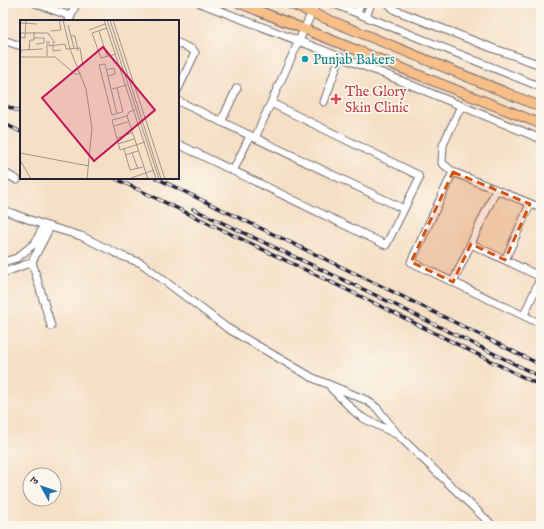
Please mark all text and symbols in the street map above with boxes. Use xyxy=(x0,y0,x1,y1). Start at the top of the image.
inset map xyxy=(20,20,179,179)
place label: Punjab Bakers xyxy=(313,51,395,69)
marker: Punjab Bakers xyxy=(300,54,310,64)
place label: The Glory Skin Clinic xyxy=(345,83,409,117)
marker: The Glory Skin Clinic xyxy=(330,93,342,105)
north arrow xyxy=(22,467,62,507)
text: उ xyxy=(27,474,43,489)

